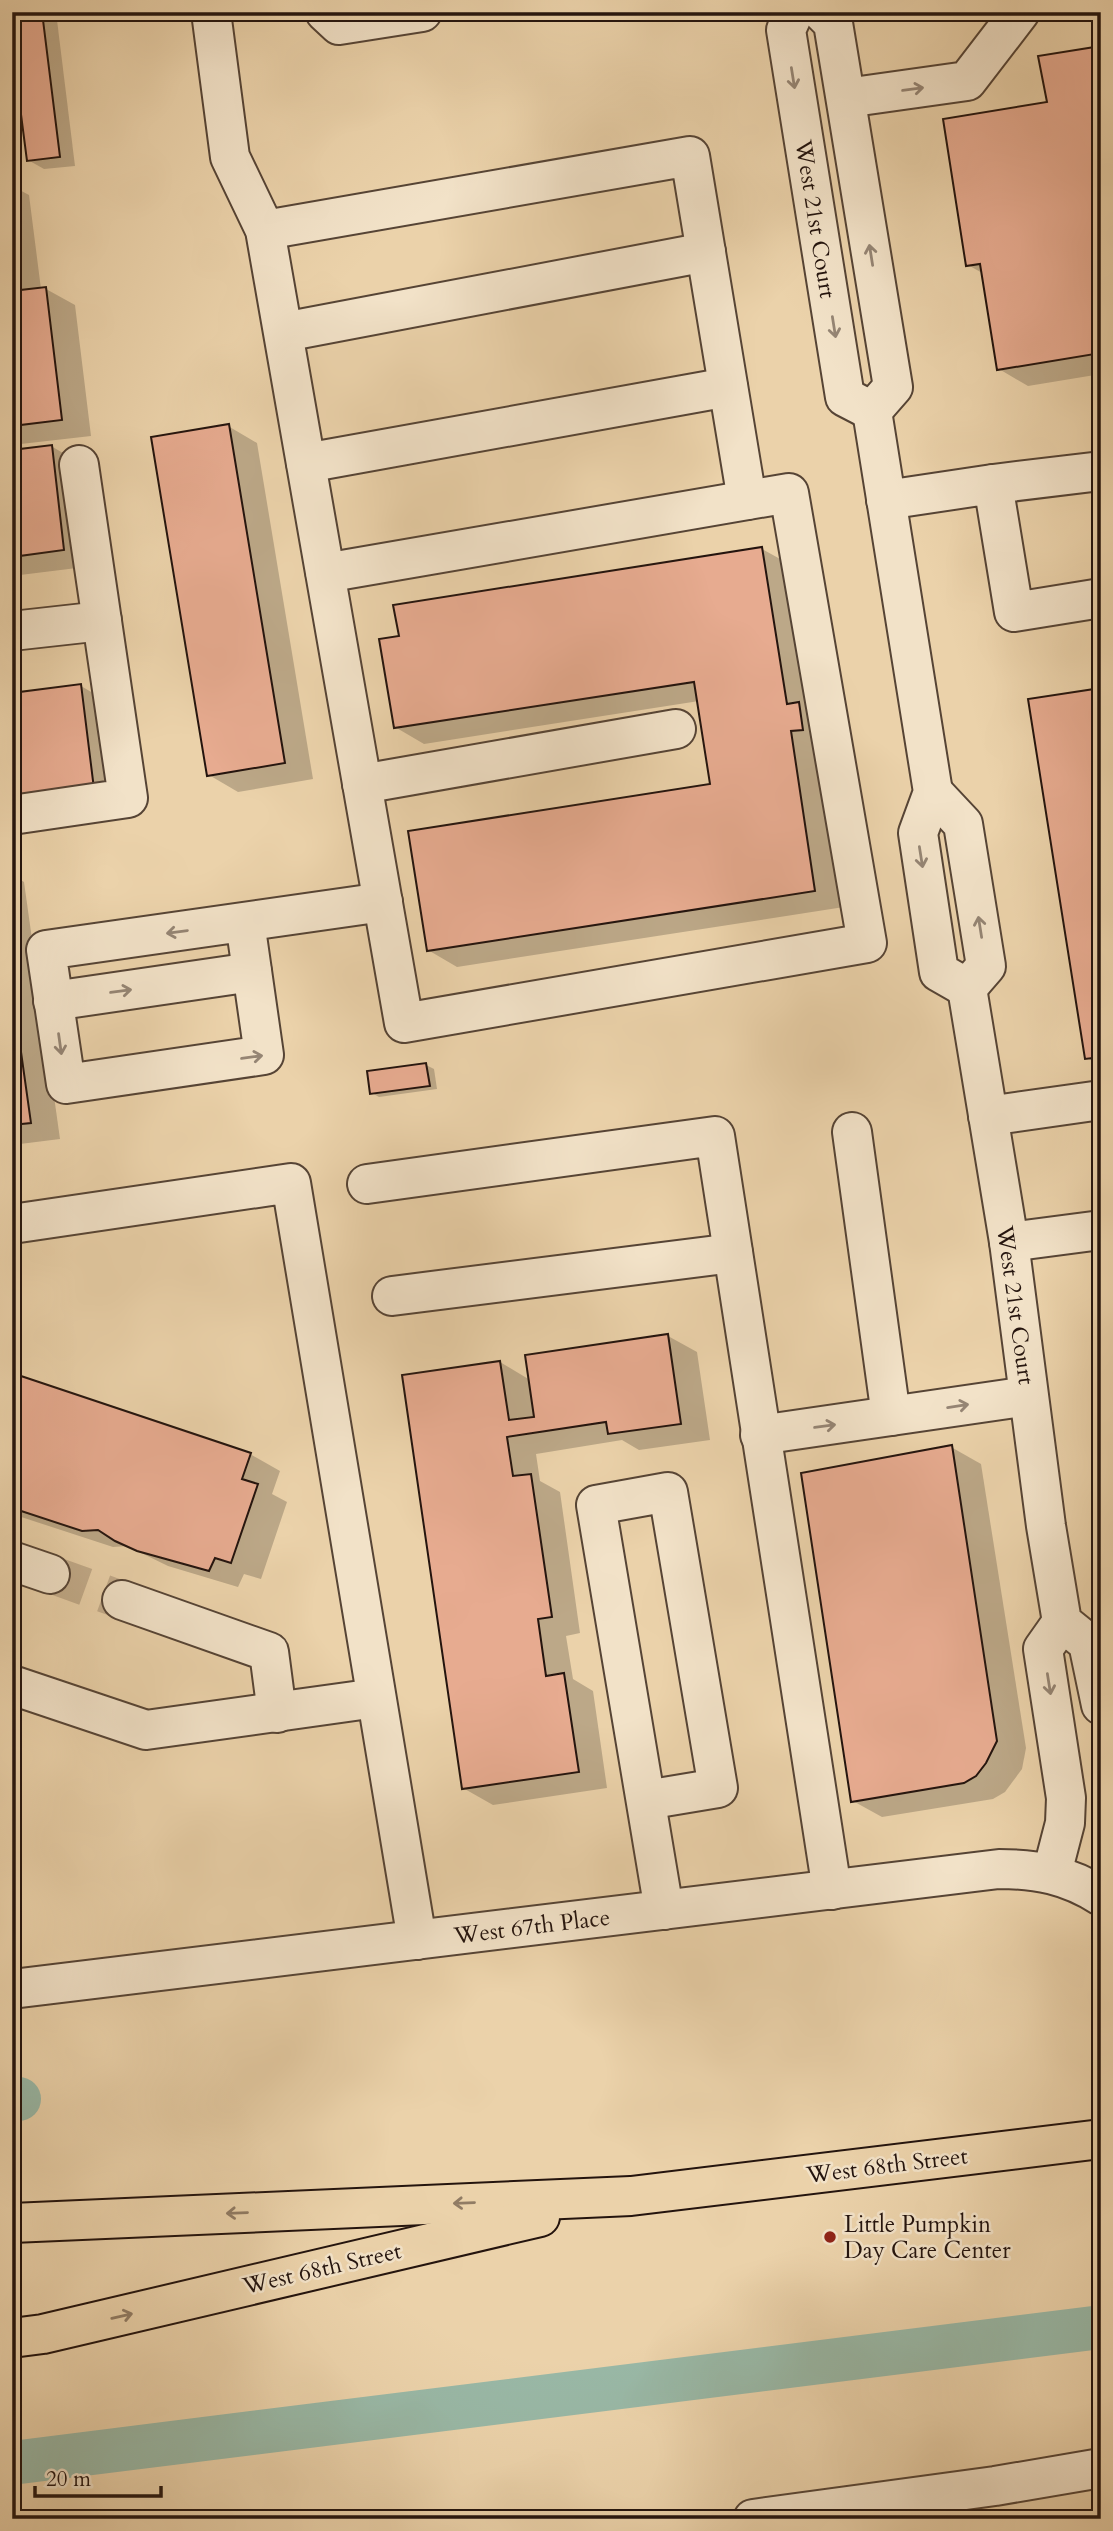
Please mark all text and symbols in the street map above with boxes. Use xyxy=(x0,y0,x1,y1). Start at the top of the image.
one-way arrow xyxy=(787,66,800,89)
one-way arrow xyxy=(902,82,924,95)
street label: West 21st Court xyxy=(788,137,843,301)
one-way arrow xyxy=(864,244,877,266)
one-way arrow xyxy=(828,315,841,338)
one-way arrow xyxy=(915,845,928,868)
one-way arrow xyxy=(973,917,986,939)
one-way arrow xyxy=(166,925,189,938)
one-way arrow xyxy=(109,984,132,997)
one-way arrow xyxy=(54,1033,67,1055)
one-way arrow xyxy=(240,1050,262,1063)
street label: West 21st Court xyxy=(989,1223,1042,1386)
one-way arrow xyxy=(946,1399,969,1412)
one-way arrow xyxy=(814,1419,836,1432)
one-way arrow xyxy=(1043,1672,1056,1695)
street label: West 67th Place xyxy=(451,1902,612,1952)
street label: West 68th Street xyxy=(804,2140,969,2191)
one-way arrow xyxy=(453,2196,476,2209)
one-way arrow xyxy=(226,2206,249,2219)
place label: Little Pumpkin Day Care Center xyxy=(844,2209,1011,2266)
marker: Little Pumpkin Day Care Center xyxy=(822,2229,838,2245)
street label: West 68th Street xyxy=(239,2235,405,2302)
one-way arrow xyxy=(110,2308,133,2322)
scale bar xyxy=(35,2454,161,2498)
text: 20 m xyxy=(46,2465,91,2494)

